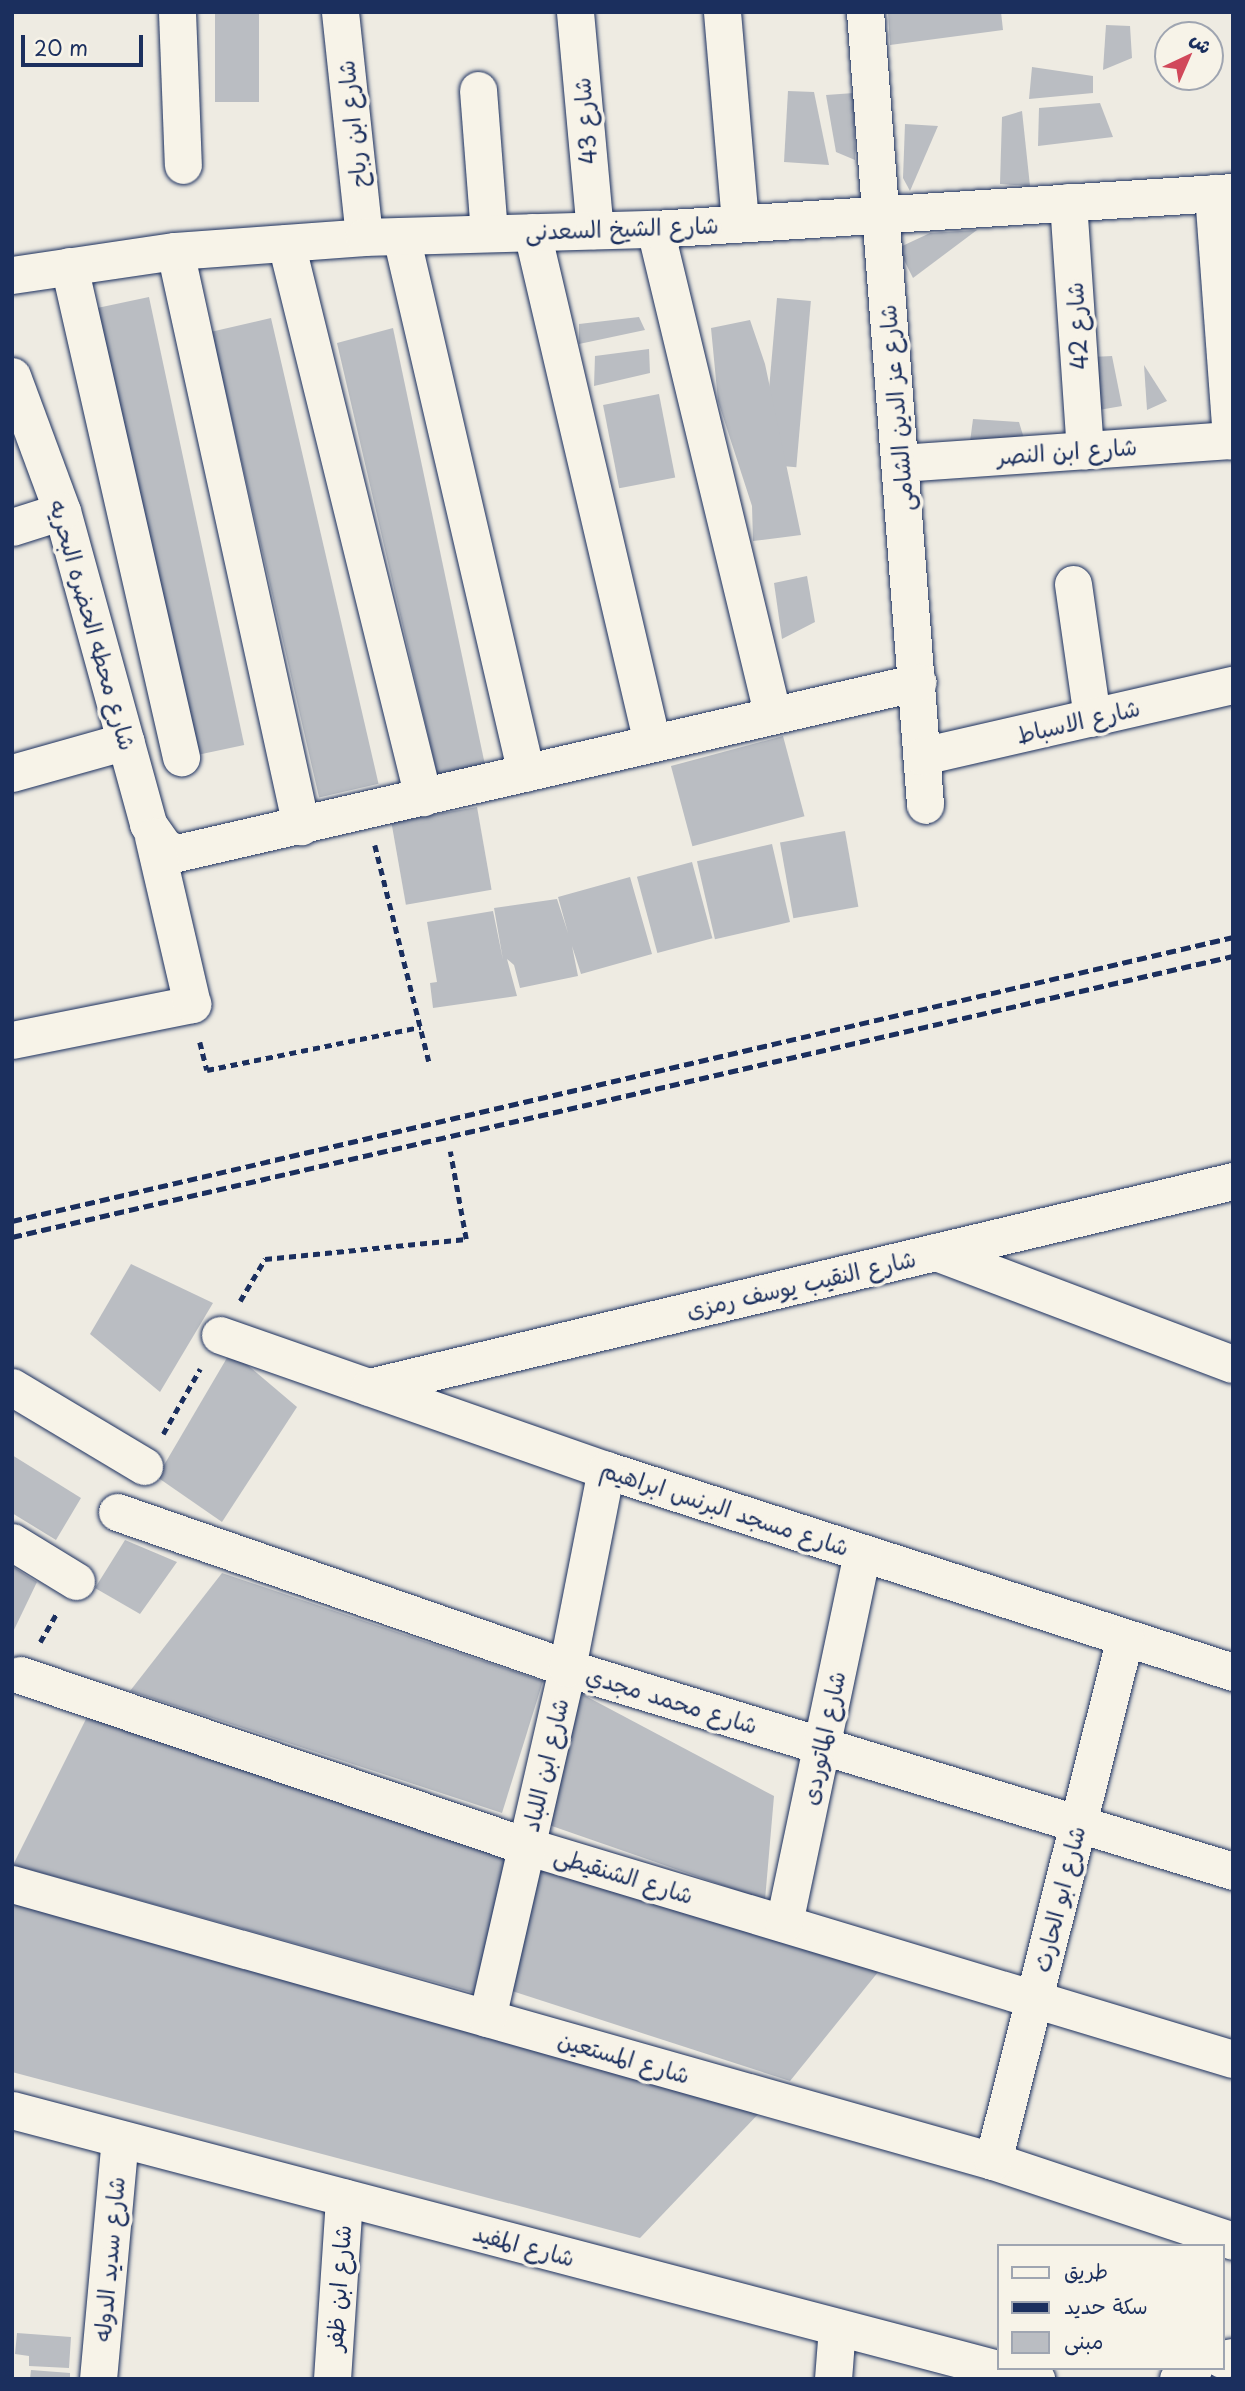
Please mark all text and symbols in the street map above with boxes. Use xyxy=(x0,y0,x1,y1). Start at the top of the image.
scale bar xyxy=(24,21,147,65)
north arrow xyxy=(1154,21,1224,91)
text: ش xyxy=(1185,25,1219,60)
text: 20 m xyxy=(34,31,88,63)
street label: شارع ابن رباح xyxy=(332,59,372,189)
street label: شارع 43 xyxy=(567,76,603,166)
street label: شارع الشيخ السعدنى xyxy=(525,211,719,245)
street label: شارع 42 xyxy=(1060,281,1094,371)
street label: شارع عز الدين الشامى xyxy=(873,304,919,512)
street label: شارع ابن النصر xyxy=(996,432,1138,470)
street label: شارع محطه الحضره البحريه xyxy=(44,497,142,753)
street label: شارع الاسباط xyxy=(1014,693,1142,749)
street label: شارع النقيب يوسف رمزى xyxy=(683,1244,919,1324)
street label: شارع مسجد البرنس ابراهيم xyxy=(597,1455,853,1561)
street label: شارع محمد مجدي xyxy=(583,1661,761,1739)
street label: شارع الماتوردى xyxy=(795,1668,851,1808)
street label: شارع ابن اللباد xyxy=(516,1696,574,1834)
street label: شارع ابو الحارث xyxy=(1028,1823,1090,1975)
street label: شارع الشنقيطى xyxy=(551,1841,697,1909)
street label: شارع المستعين xyxy=(555,2025,693,2089)
street label: شارع سديد الدوله xyxy=(88,2175,130,2343)
street label: شارع المفيد xyxy=(470,2218,578,2272)
street label: شارع ابن ظفر xyxy=(320,2224,356,2352)
legend xyxy=(996,2244,1224,2370)
text: طريق xyxy=(1064,2254,1108,2286)
text: سكة حديد xyxy=(1064,2289,1148,2321)
text: مبنى xyxy=(1064,2324,1103,2356)

